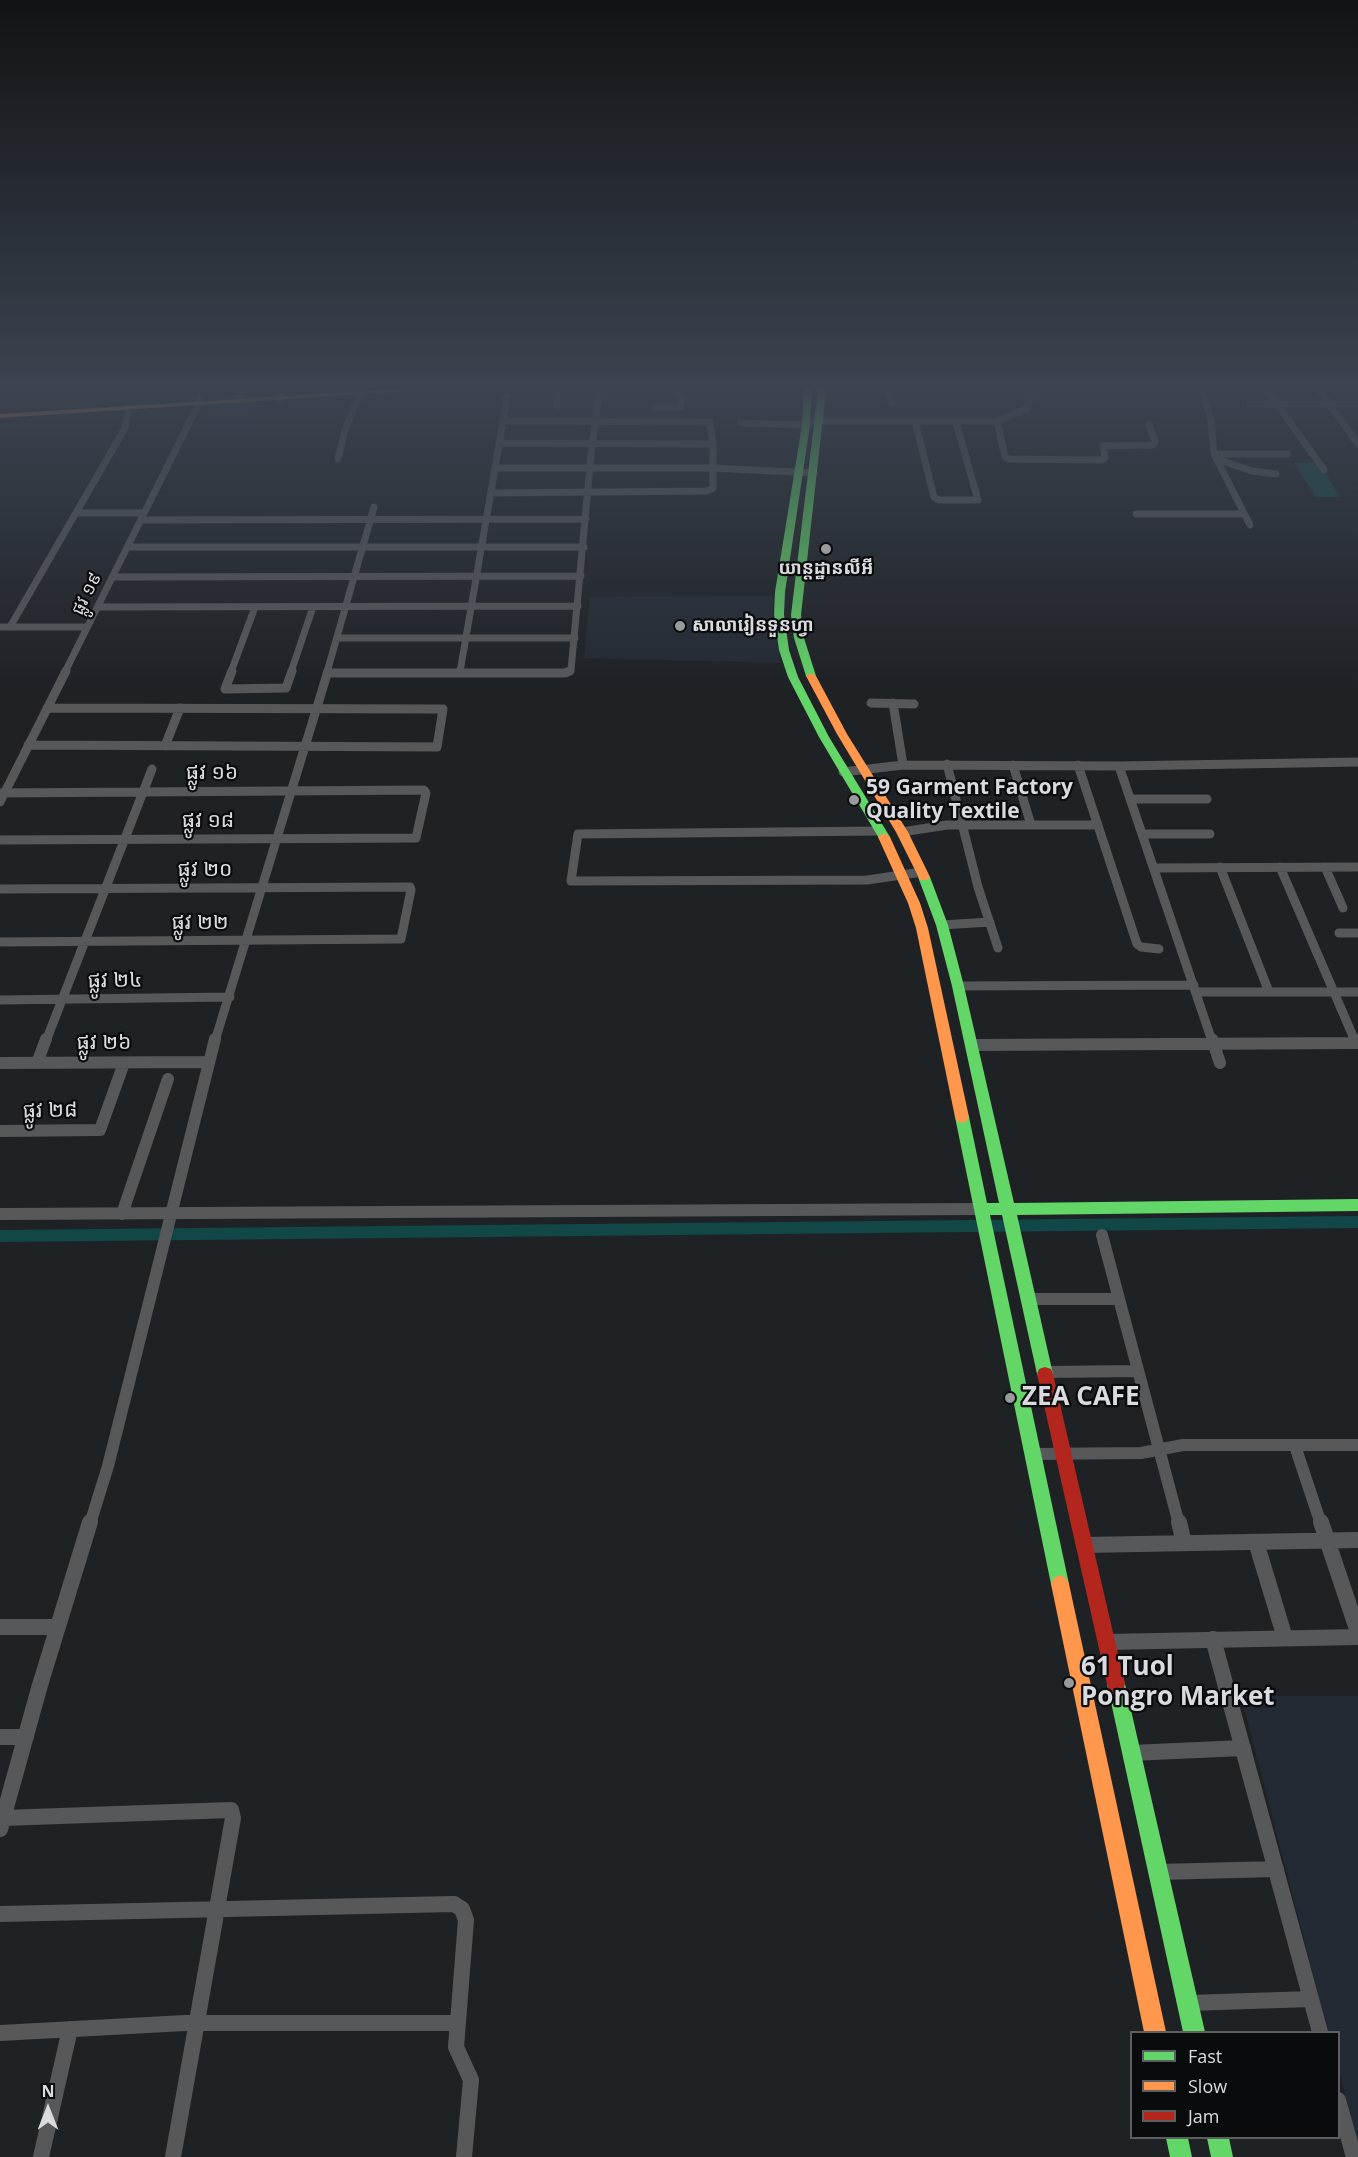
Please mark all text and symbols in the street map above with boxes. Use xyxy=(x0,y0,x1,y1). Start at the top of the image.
marker: យាន្ដដ្ឋានលីអី xyxy=(819,542,833,556)
place label: យាន្ដដ្ឋានលីអី xyxy=(779,558,873,580)
street label: ផ្លូវ ១៩ xyxy=(67,569,107,619)
place label: សាលារៀនទួនហ្វា xyxy=(692,615,814,637)
marker: សាលារៀនទួនហ្វា xyxy=(673,619,687,633)
street label: ផ្លូវ ១៦ xyxy=(186,760,238,786)
place label: 59 Garment Factory Quality Textile xyxy=(866,775,1073,825)
marker: 59 Garment Factory Quality Textile xyxy=(847,793,861,807)
street label: ផ្លូវ ១៨ xyxy=(182,808,234,834)
street label: ផ្លូវ ២០ xyxy=(178,857,232,883)
street label: ផ្លូវ ២២ xyxy=(171,910,229,936)
street label: ផ្លូវ ២៤ xyxy=(87,968,143,994)
street label: ផ្លូវ ២៦ xyxy=(77,1030,131,1056)
street label: ផ្លូវ ២៨ xyxy=(22,1098,78,1124)
place label: ZEA CAFE xyxy=(1022,1382,1140,1414)
marker: ZEA CAFE xyxy=(1003,1391,1017,1405)
place label: 61 Tuol Pongro Market xyxy=(1081,1652,1275,1714)
marker: 61 Tuol Pongro Market xyxy=(1062,1676,1076,1690)
legend xyxy=(1130,2031,1340,2139)
text: Fast xyxy=(1188,2044,1222,2068)
text: Slow xyxy=(1188,2074,1227,2098)
north arrow xyxy=(18,2079,78,2139)
text: N xyxy=(41,2080,55,2102)
text: Jam xyxy=(1188,2104,1220,2128)

